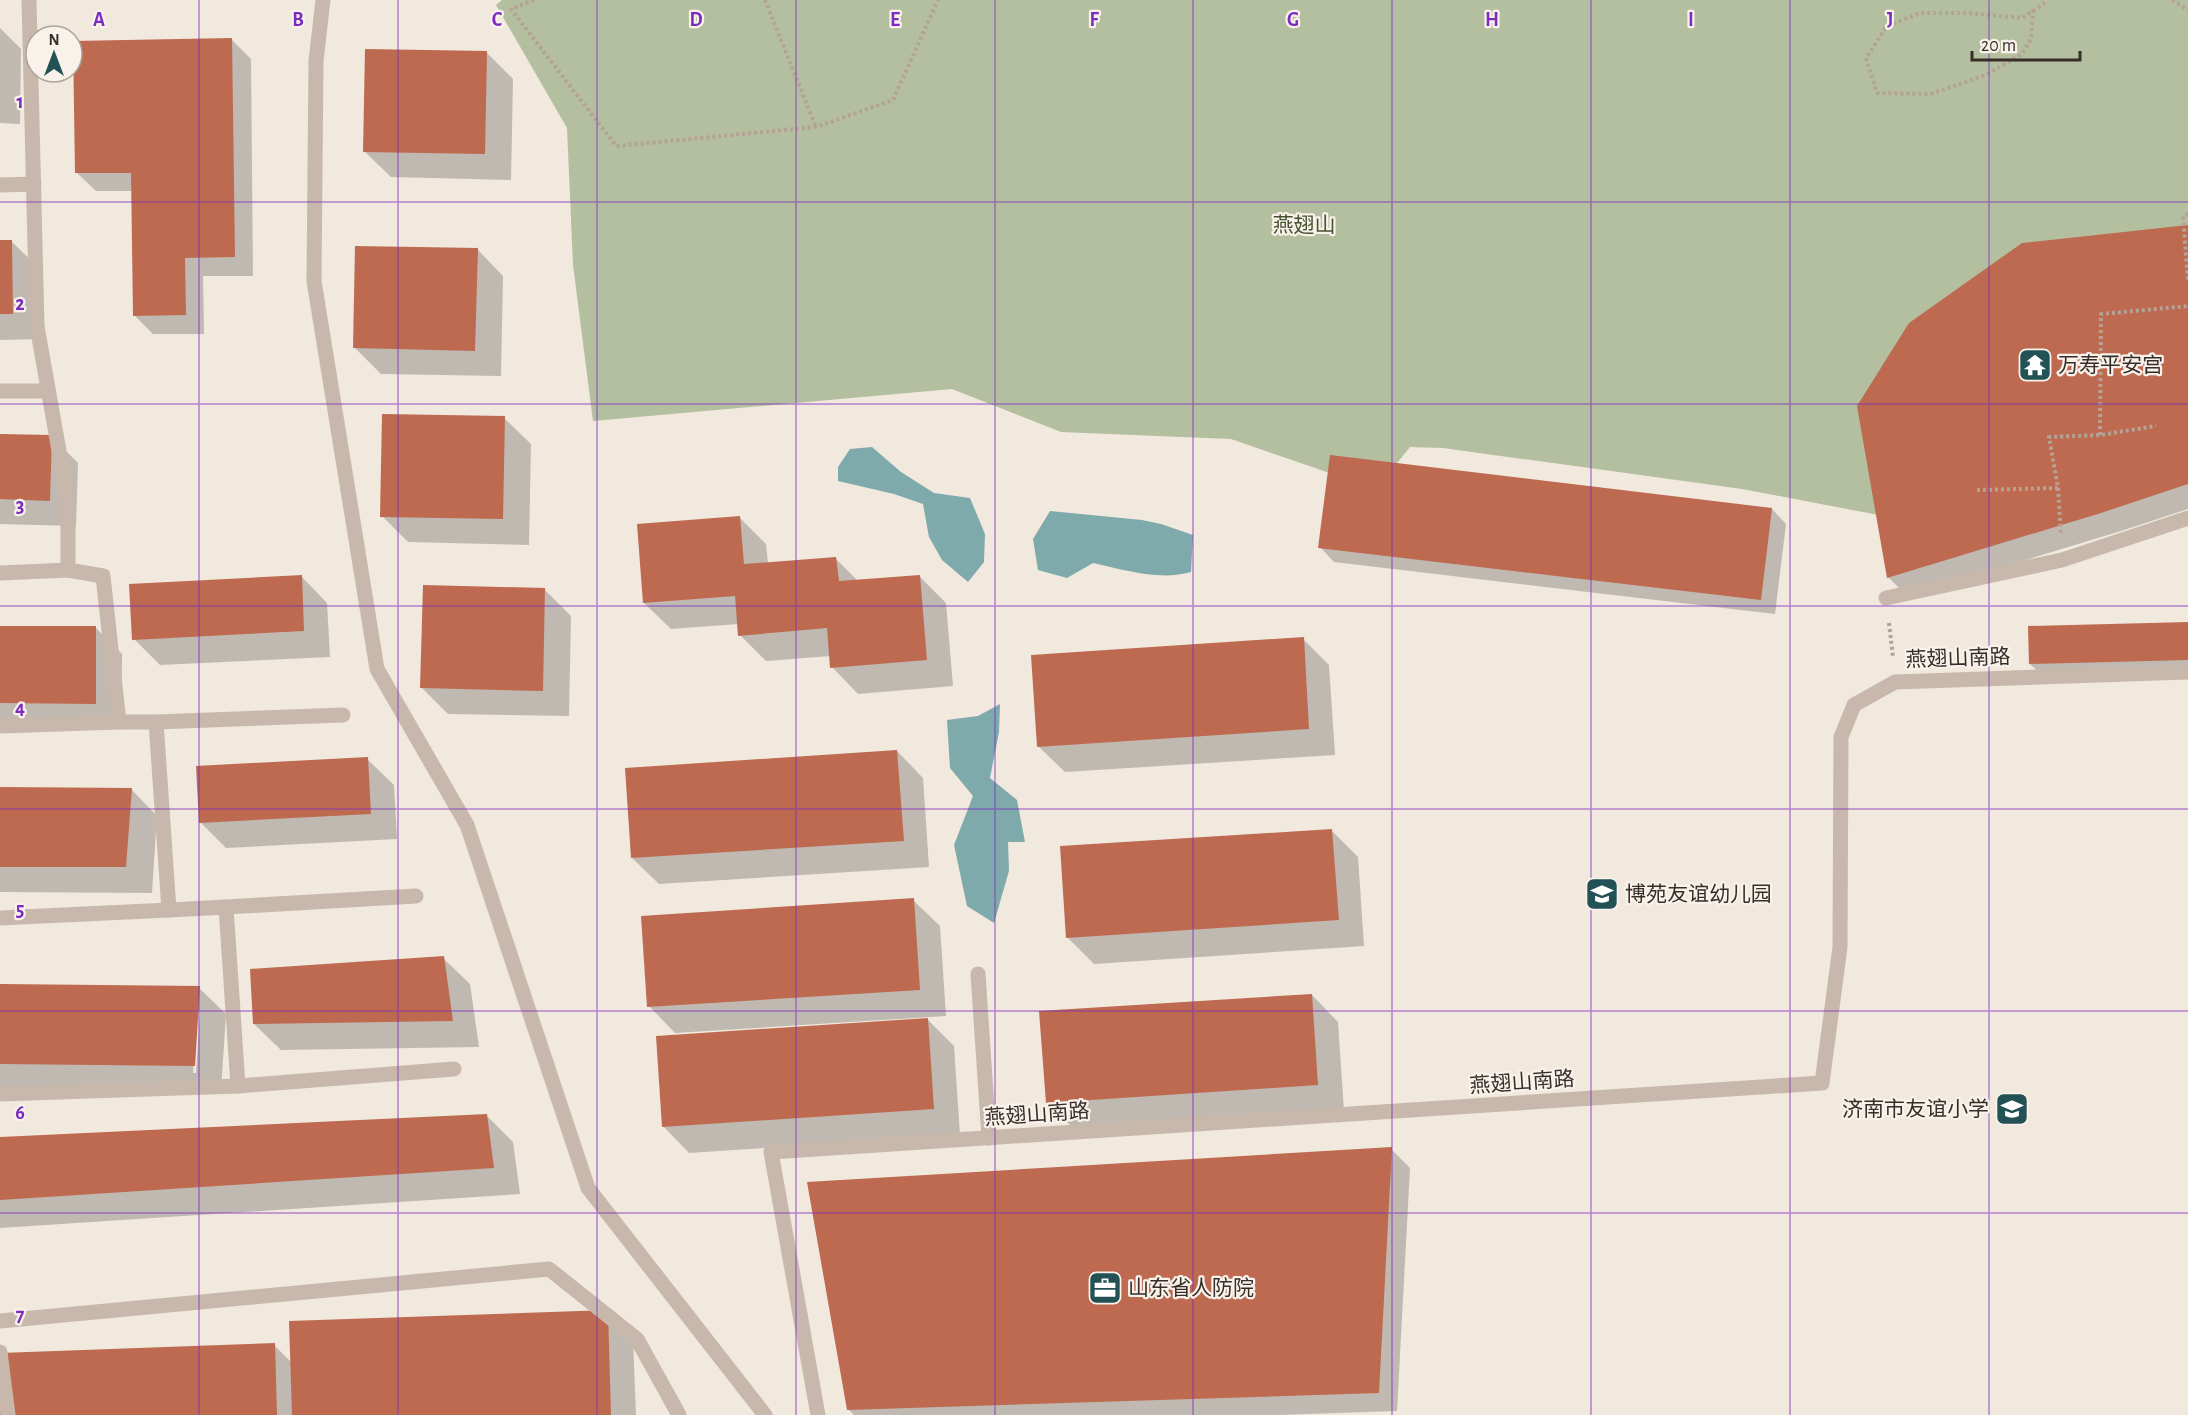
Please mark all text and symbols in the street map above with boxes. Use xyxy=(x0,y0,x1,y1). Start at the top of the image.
text: A xyxy=(93,10,105,30)
text: B xyxy=(292,10,304,30)
text: C xyxy=(492,10,503,30)
text: D xyxy=(689,10,703,30)
text: E xyxy=(890,10,900,30)
text: F xyxy=(1089,10,1099,30)
text: G xyxy=(1287,10,1299,30)
text: H xyxy=(1485,10,1499,30)
text: I xyxy=(1688,10,1694,30)
text: J xyxy=(1887,10,1893,30)
north arrow xyxy=(24,24,84,84)
scale bar xyxy=(1972,24,2080,62)
text: N xyxy=(48,32,60,48)
text: 20 m xyxy=(1981,37,2016,55)
text: 1 xyxy=(16,92,24,112)
park label: 燕翅山 xyxy=(1273,214,1336,236)
text: 2 xyxy=(15,294,25,314)
temple icon: 万寿平安宫 xyxy=(2017,347,2053,383)
place label: 万寿平安宫 xyxy=(2058,354,2163,376)
text: 3 xyxy=(16,496,24,516)
street label: 燕翅山南路 xyxy=(1905,645,2011,671)
text: 4 xyxy=(15,698,25,718)
school or university icon: 博苑友谊幼儿园 xyxy=(1584,876,1620,912)
place label: 博苑友谊幼儿园 xyxy=(1625,883,1772,905)
text: 5 xyxy=(16,900,24,920)
street label: 燕翅山南路 xyxy=(1469,1067,1575,1097)
school or university icon: 济南市友谊小学 xyxy=(1994,1091,2030,1127)
place label: 济南市友谊小学 xyxy=(1842,1098,1989,1120)
street label: 燕翅山南路 xyxy=(984,1099,1090,1129)
text: 6 xyxy=(15,1103,25,1123)
office icon: 山东省人防院 xyxy=(1087,1270,1123,1306)
place label: 山东省人防院 xyxy=(1128,1277,1254,1299)
text: 7 xyxy=(16,1305,25,1325)

